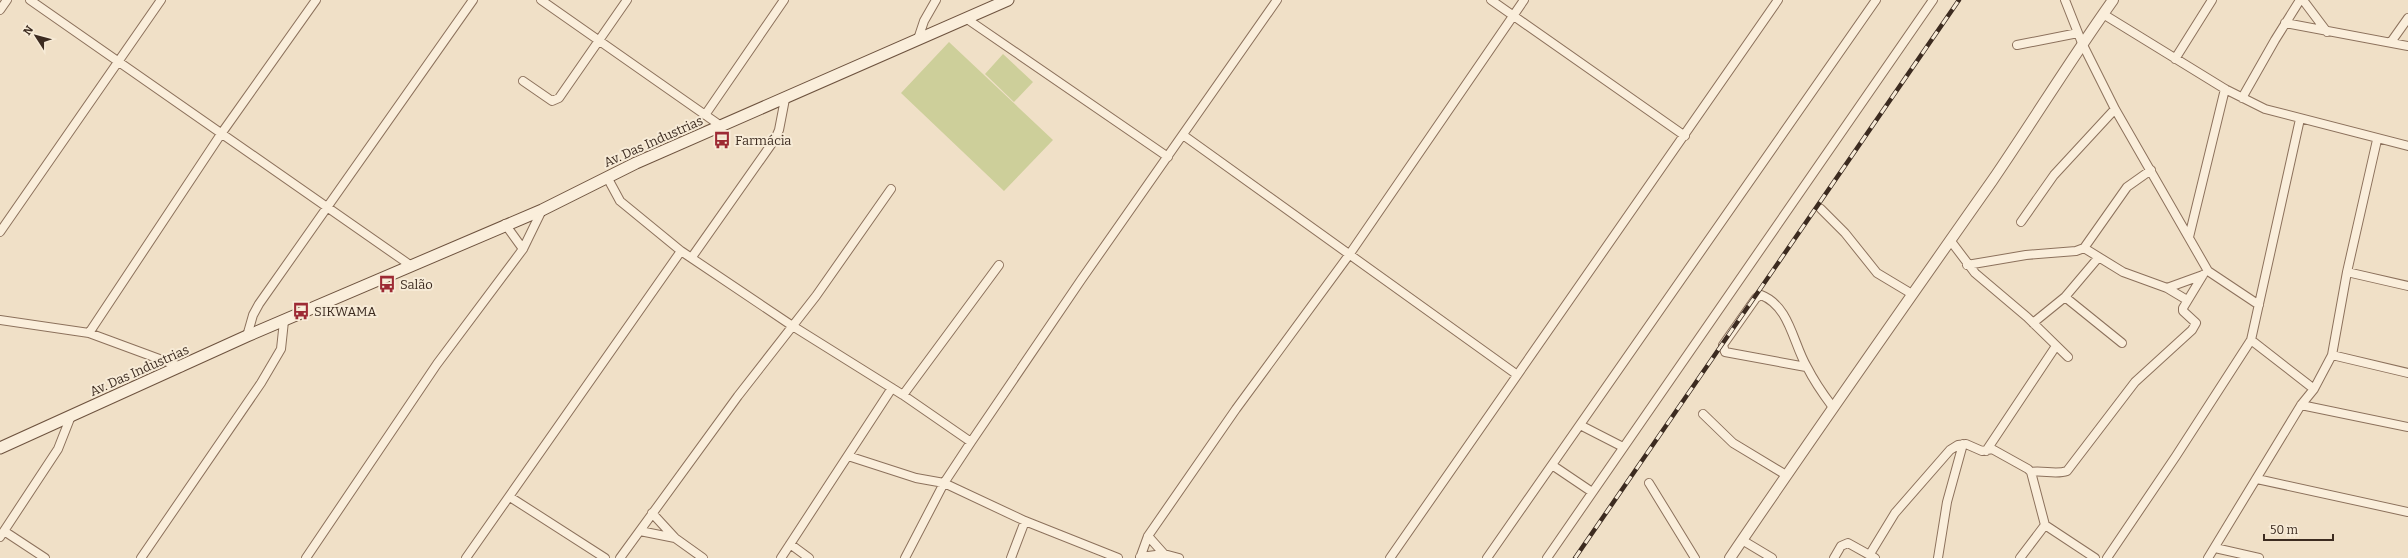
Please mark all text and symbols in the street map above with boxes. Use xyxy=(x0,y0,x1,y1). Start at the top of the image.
north arrow xyxy=(16,16,56,56)
text: N xyxy=(21,23,36,38)
street label: Av. Das Industrias xyxy=(601,113,705,170)
bus stop icon: Farmácia xyxy=(712,130,732,150)
place label: Farmácia xyxy=(735,133,791,148)
bus stop icon: Salão xyxy=(377,274,397,294)
place label: Salão xyxy=(400,277,433,292)
bus stop icon: SIKWAMA xyxy=(291,301,311,321)
place label: SIKWAMA xyxy=(314,304,377,319)
street label: Av. Das Industrias xyxy=(87,342,191,399)
scale bar xyxy=(2264,516,2333,542)
text: 50 m xyxy=(2270,523,2299,537)

